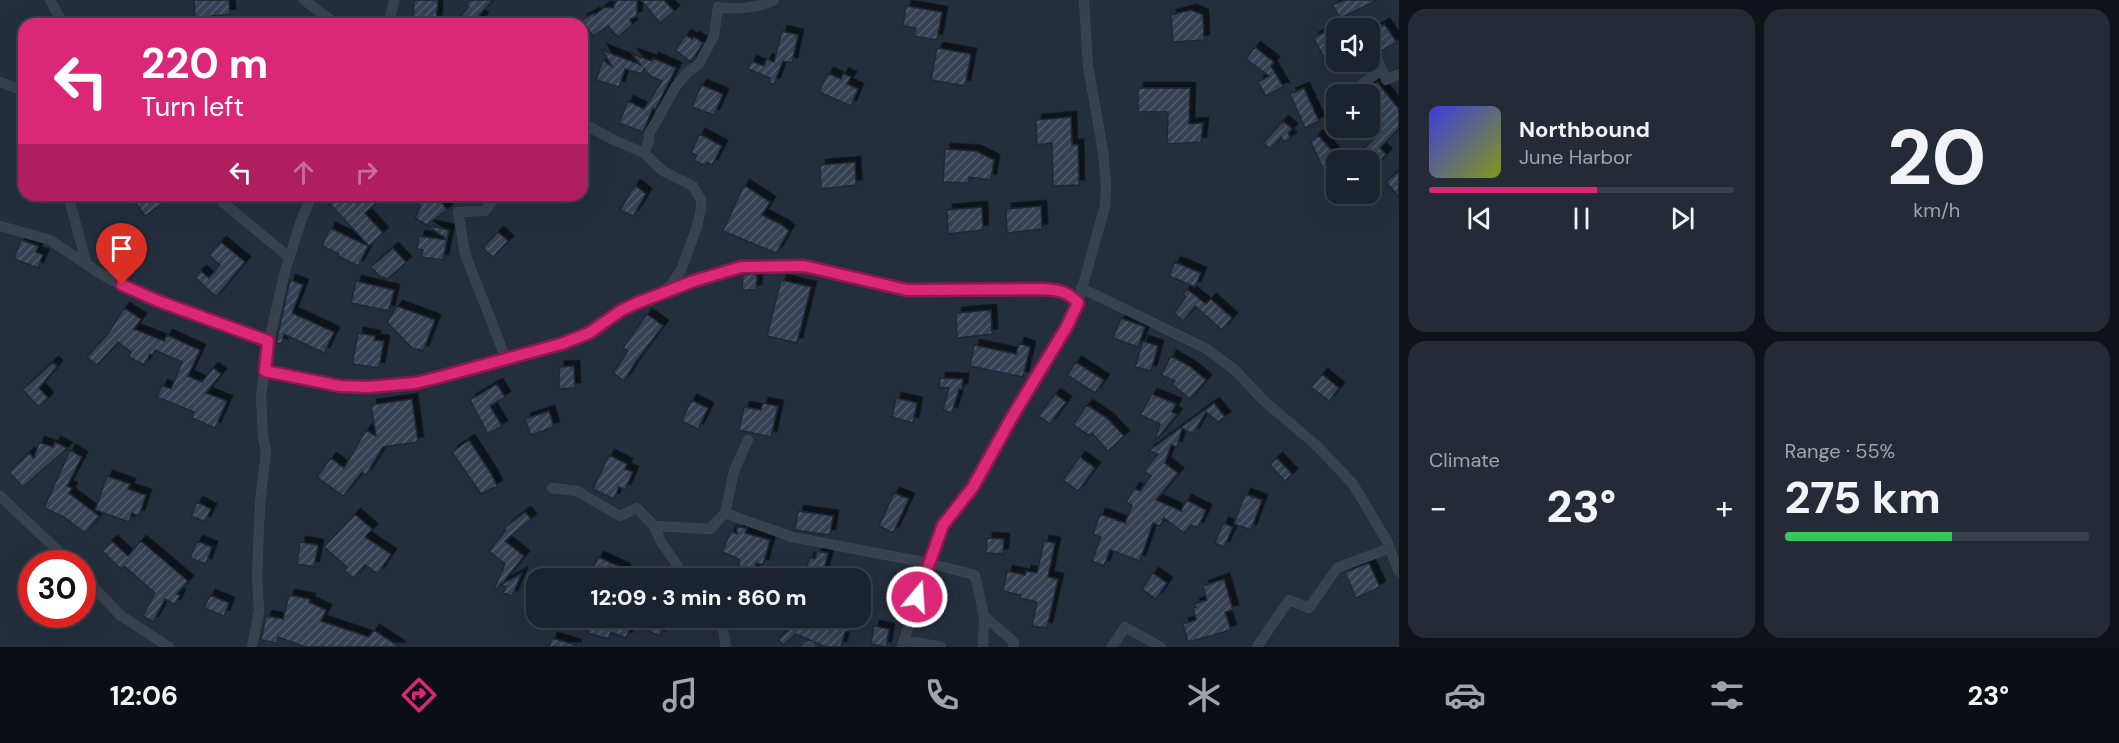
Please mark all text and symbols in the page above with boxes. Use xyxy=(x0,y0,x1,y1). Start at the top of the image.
map controls xyxy=(1326,18,1380,204)
button: sound xyxy=(1326,18,1380,72)
text: 220 m xyxy=(141,36,268,91)
icon: left xyxy=(42,42,120,120)
button: + xyxy=(1326,84,1380,138)
text: Turn left xyxy=(141,89,244,124)
text: 20 xyxy=(1887,107,1987,208)
text: Northbound xyxy=(1519,115,1650,144)
text: June Harbor xyxy=(1519,144,1632,170)
button: − xyxy=(1326,150,1380,204)
icon: left xyxy=(224,156,257,189)
icon: ahead xyxy=(287,156,320,189)
icon: right xyxy=(350,156,383,189)
text: km/h xyxy=(1913,197,1960,223)
icon: previous xyxy=(1463,202,1496,235)
icon: pause xyxy=(1565,202,1598,235)
icon: next xyxy=(1666,202,1699,235)
pin xyxy=(96,223,147,285)
icon: arrive xyxy=(105,232,138,265)
text: Range · 55% xyxy=(1785,438,1895,464)
text: Climate xyxy=(1429,447,1500,473)
text: 275 km xyxy=(1785,468,1941,527)
text: 23° xyxy=(1546,477,1616,536)
text: − xyxy=(1429,486,1447,529)
text: + xyxy=(1715,486,1734,529)
speed limit sign: 30 xyxy=(18,550,96,628)
position arrow xyxy=(885,565,949,629)
text: 12:09 · 3 min · 860 m xyxy=(590,583,807,612)
icon: directions xyxy=(398,674,440,716)
icon: music xyxy=(659,674,701,716)
icon: phone xyxy=(921,674,963,716)
icon: climate xyxy=(1183,674,1225,716)
icon: car xyxy=(1444,674,1486,716)
icon: filters xyxy=(1706,674,1748,716)
text: 12:06 xyxy=(110,678,178,713)
text: 23° xyxy=(1967,678,2009,713)

